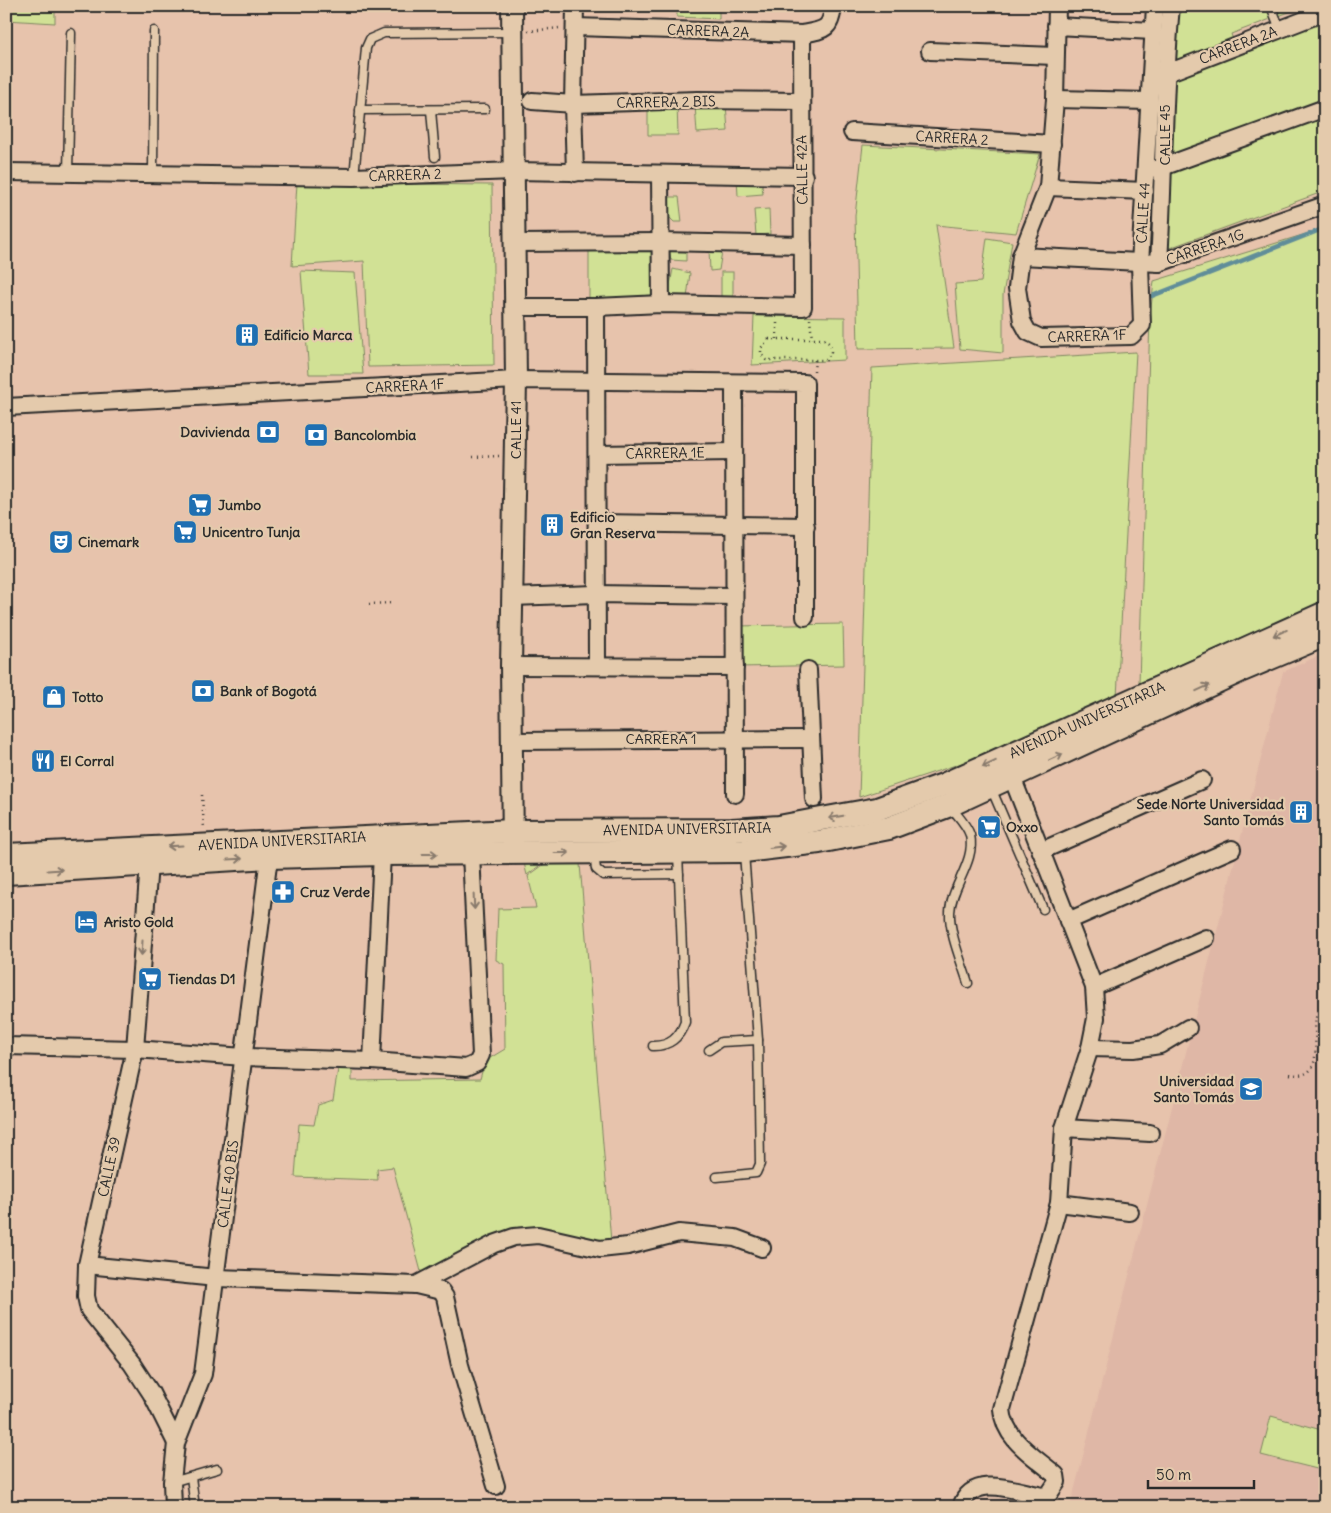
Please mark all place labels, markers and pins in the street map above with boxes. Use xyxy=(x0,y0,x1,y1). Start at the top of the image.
building icon: Edificio Marca xyxy=(234,322,260,348)
place label: Edificio Marca xyxy=(264,326,352,344)
bank icon: Davivienda xyxy=(255,419,281,445)
bank icon: Bancolombia xyxy=(303,422,329,448)
place label: Davivienda xyxy=(180,423,250,441)
place label: Bancolombia xyxy=(334,426,416,444)
supermarket icon: Jumbo xyxy=(187,492,213,518)
place label: Jumbo xyxy=(218,496,261,514)
place label: Edificio Gran Reserva xyxy=(570,508,656,542)
building icon: Edificio Gran Reserva xyxy=(539,512,565,538)
supermarket icon: Unicentro Tunja xyxy=(172,519,198,545)
place label: Unicentro Tunja xyxy=(202,523,300,541)
theatre icon: Cinemark xyxy=(48,529,74,555)
place label: Cinemark xyxy=(78,533,139,551)
bank icon: Bank of Bogotá xyxy=(190,678,216,704)
place label: Bank of Bogotá xyxy=(220,682,317,700)
shop icon: Totto xyxy=(41,684,67,710)
place label: Totto xyxy=(72,688,104,706)
restaurant icon: El Corral xyxy=(30,748,56,774)
place label: El Corral xyxy=(60,752,114,770)
place label: Sede Norte Universidad Santo Tomás xyxy=(1136,795,1285,829)
building icon: Sede Norte Universidad Santo Tomás xyxy=(1288,799,1314,825)
supermarket icon: Oxxo xyxy=(976,814,1002,840)
place label: Oxxo xyxy=(1006,818,1038,836)
pharmacy icon: Cruz Verde xyxy=(270,879,296,905)
place label: Cruz Verde xyxy=(300,883,371,901)
hotel icon: Aristo Gold xyxy=(73,909,99,935)
place label: Aristo Gold xyxy=(104,913,174,931)
supermarket icon: Tiendas D1 xyxy=(137,966,163,992)
place label: Tiendas D1 xyxy=(168,970,236,988)
place label: Universidad Santo Tomás xyxy=(1153,1072,1235,1106)
school or university icon: Universidad Santo Tomás xyxy=(1238,1076,1264,1102)

